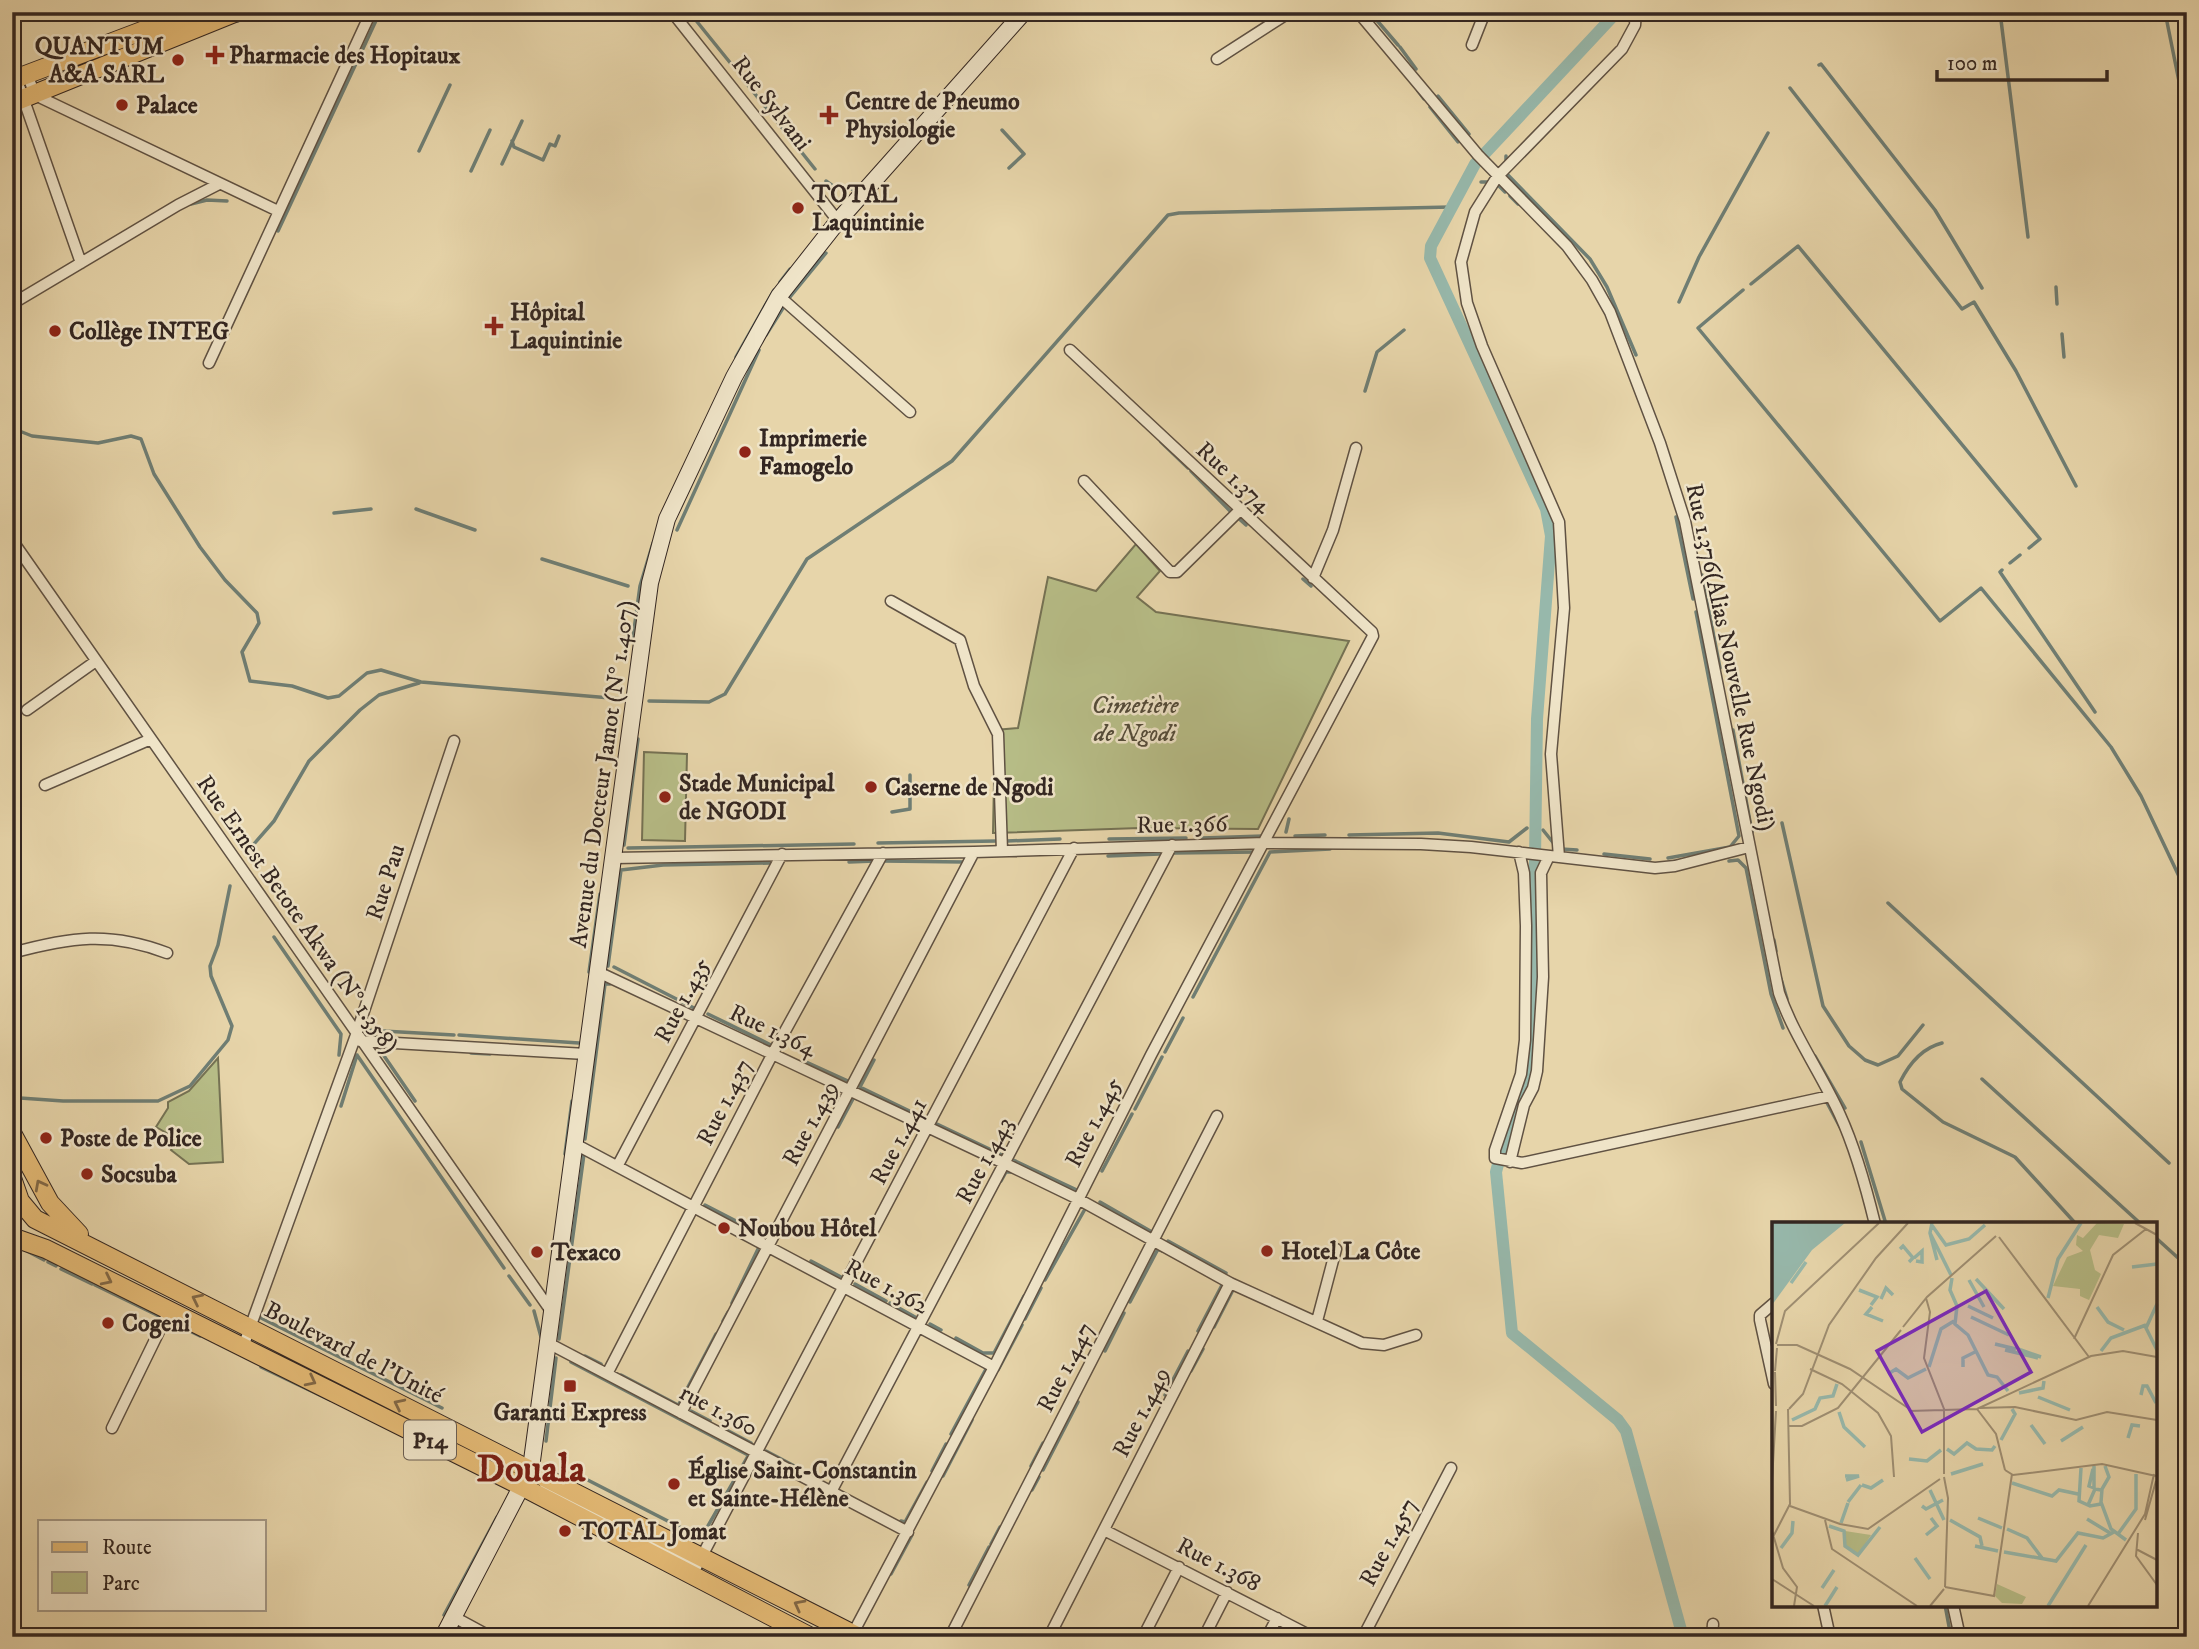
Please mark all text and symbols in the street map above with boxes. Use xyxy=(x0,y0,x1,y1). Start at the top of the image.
place label: QUANTUM A&A SARL xyxy=(35,32,165,90)
scale bar xyxy=(1937,38,2106,82)
place label: Pharmacie des Hopitaux xyxy=(229,41,461,71)
marker: Pharmacie des Hopitaux xyxy=(207,47,223,63)
street label: Rue Sylvani xyxy=(725,50,818,157)
text: 100 m xyxy=(1947,51,1998,77)
marker: QUANTUM A&A SARL xyxy=(170,52,186,68)
place label: Centre de Pneumo Physiologie xyxy=(845,87,1020,145)
place label: Palace xyxy=(136,91,198,121)
marker: Palace xyxy=(114,97,130,113)
marker: Centre de Pneumo Physiologie xyxy=(819,105,839,125)
place label: TOTAL Laquintinie xyxy=(811,180,924,238)
marker: TOTAL Laquintinie xyxy=(790,200,806,216)
place label: Hôpital Laquintinie xyxy=(510,298,622,356)
marker: Hôpital Laquintinie xyxy=(484,316,504,336)
place label: Collège INTEG xyxy=(69,317,229,347)
marker: Collège INTEG xyxy=(47,323,63,339)
place label: Imprimerie Famogelo xyxy=(759,424,867,482)
street label: Rue 1.374 xyxy=(1189,435,1278,521)
marker: Imprimerie Famogelo xyxy=(737,444,753,460)
street label: Rue 1.376(Alias Nouvelle Rue Ngodi) xyxy=(1678,481,1782,834)
street label: Avenue du Docteur Jamot (N° 1.407) xyxy=(564,598,642,950)
park label: Cimetière de Ngodi xyxy=(1092,691,1179,749)
place label: Stade Municipal de NGODI xyxy=(679,769,835,827)
street label: Rue Ernest Betote Akwa (N° 1.358) xyxy=(189,770,405,1060)
place label: Caserne de Ngodi xyxy=(885,773,1053,803)
marker: Caserne de Ngodi xyxy=(863,779,879,795)
marker: Stade Municipal de NGODI xyxy=(657,789,673,805)
street label: Rue 1.366 xyxy=(1136,809,1229,841)
street label: Rue Pau xyxy=(360,840,412,924)
street label: Rue 1.435 xyxy=(648,953,718,1048)
street label: Rue 1.364 xyxy=(724,998,822,1065)
street label: Rue 1.437 xyxy=(690,1054,759,1151)
street label: Rue 1.445 xyxy=(1059,1072,1129,1172)
street label: Rue 1.439 xyxy=(776,1076,846,1171)
street label: Rue 1.441 xyxy=(864,1093,934,1190)
street label: Rue 1.443 xyxy=(950,1112,1020,1209)
place label: Poste de Police xyxy=(60,1124,202,1154)
marker: Poste de Police xyxy=(38,1130,54,1146)
place label: Socsuba xyxy=(101,1160,177,1190)
marker: Socsuba xyxy=(79,1166,95,1182)
one-way arrow xyxy=(35,1180,49,1193)
place label: Noubou Hôtel xyxy=(738,1214,877,1244)
marker: Noubou Hôtel xyxy=(716,1220,732,1236)
inset map xyxy=(1772,1222,2157,1607)
place label: Hotel La Côte xyxy=(1281,1237,1420,1267)
place label: Texaco xyxy=(550,1238,621,1268)
marker: Hotel La Côte xyxy=(1259,1243,1275,1259)
marker: Texaco xyxy=(529,1244,545,1260)
street label: Rue 1.362 xyxy=(840,1252,934,1321)
one-way arrow xyxy=(100,1271,112,1285)
one-way arrow xyxy=(192,1293,204,1307)
street label: Boulevard de l'Unité xyxy=(259,1295,448,1411)
place label: Cogeni xyxy=(122,1309,190,1339)
marker: Cogeni xyxy=(100,1315,116,1331)
street label: Rue 1.447 xyxy=(1031,1317,1101,1417)
street label: Rue 1.449 xyxy=(1107,1362,1177,1462)
one-way arrow xyxy=(304,1372,316,1386)
marker: Garanti Express xyxy=(562,1378,578,1394)
street label: rue 1.360 xyxy=(674,1378,763,1444)
one-way arrow xyxy=(394,1398,406,1412)
place label: Garanti Express xyxy=(493,1398,647,1428)
road number: P14 xyxy=(404,1420,456,1460)
district label: Douala xyxy=(477,1446,586,1494)
place label: Église Saint-Constantin et Sainte-Hélène xyxy=(688,1455,917,1514)
marker: Église Saint-Constantin et Sainte-Hélène xyxy=(666,1476,682,1492)
street label: Rue 1.457 xyxy=(1353,1493,1425,1592)
place label: TOTAL Jomat xyxy=(578,1517,726,1547)
legend xyxy=(38,1520,266,1610)
marker: TOTAL Jomat xyxy=(557,1523,573,1539)
street label: Rue 1.368 xyxy=(1171,1531,1266,1599)
text: Route xyxy=(102,1535,152,1561)
text: Parc xyxy=(102,1571,140,1597)
one-way arrow xyxy=(794,1600,806,1613)

